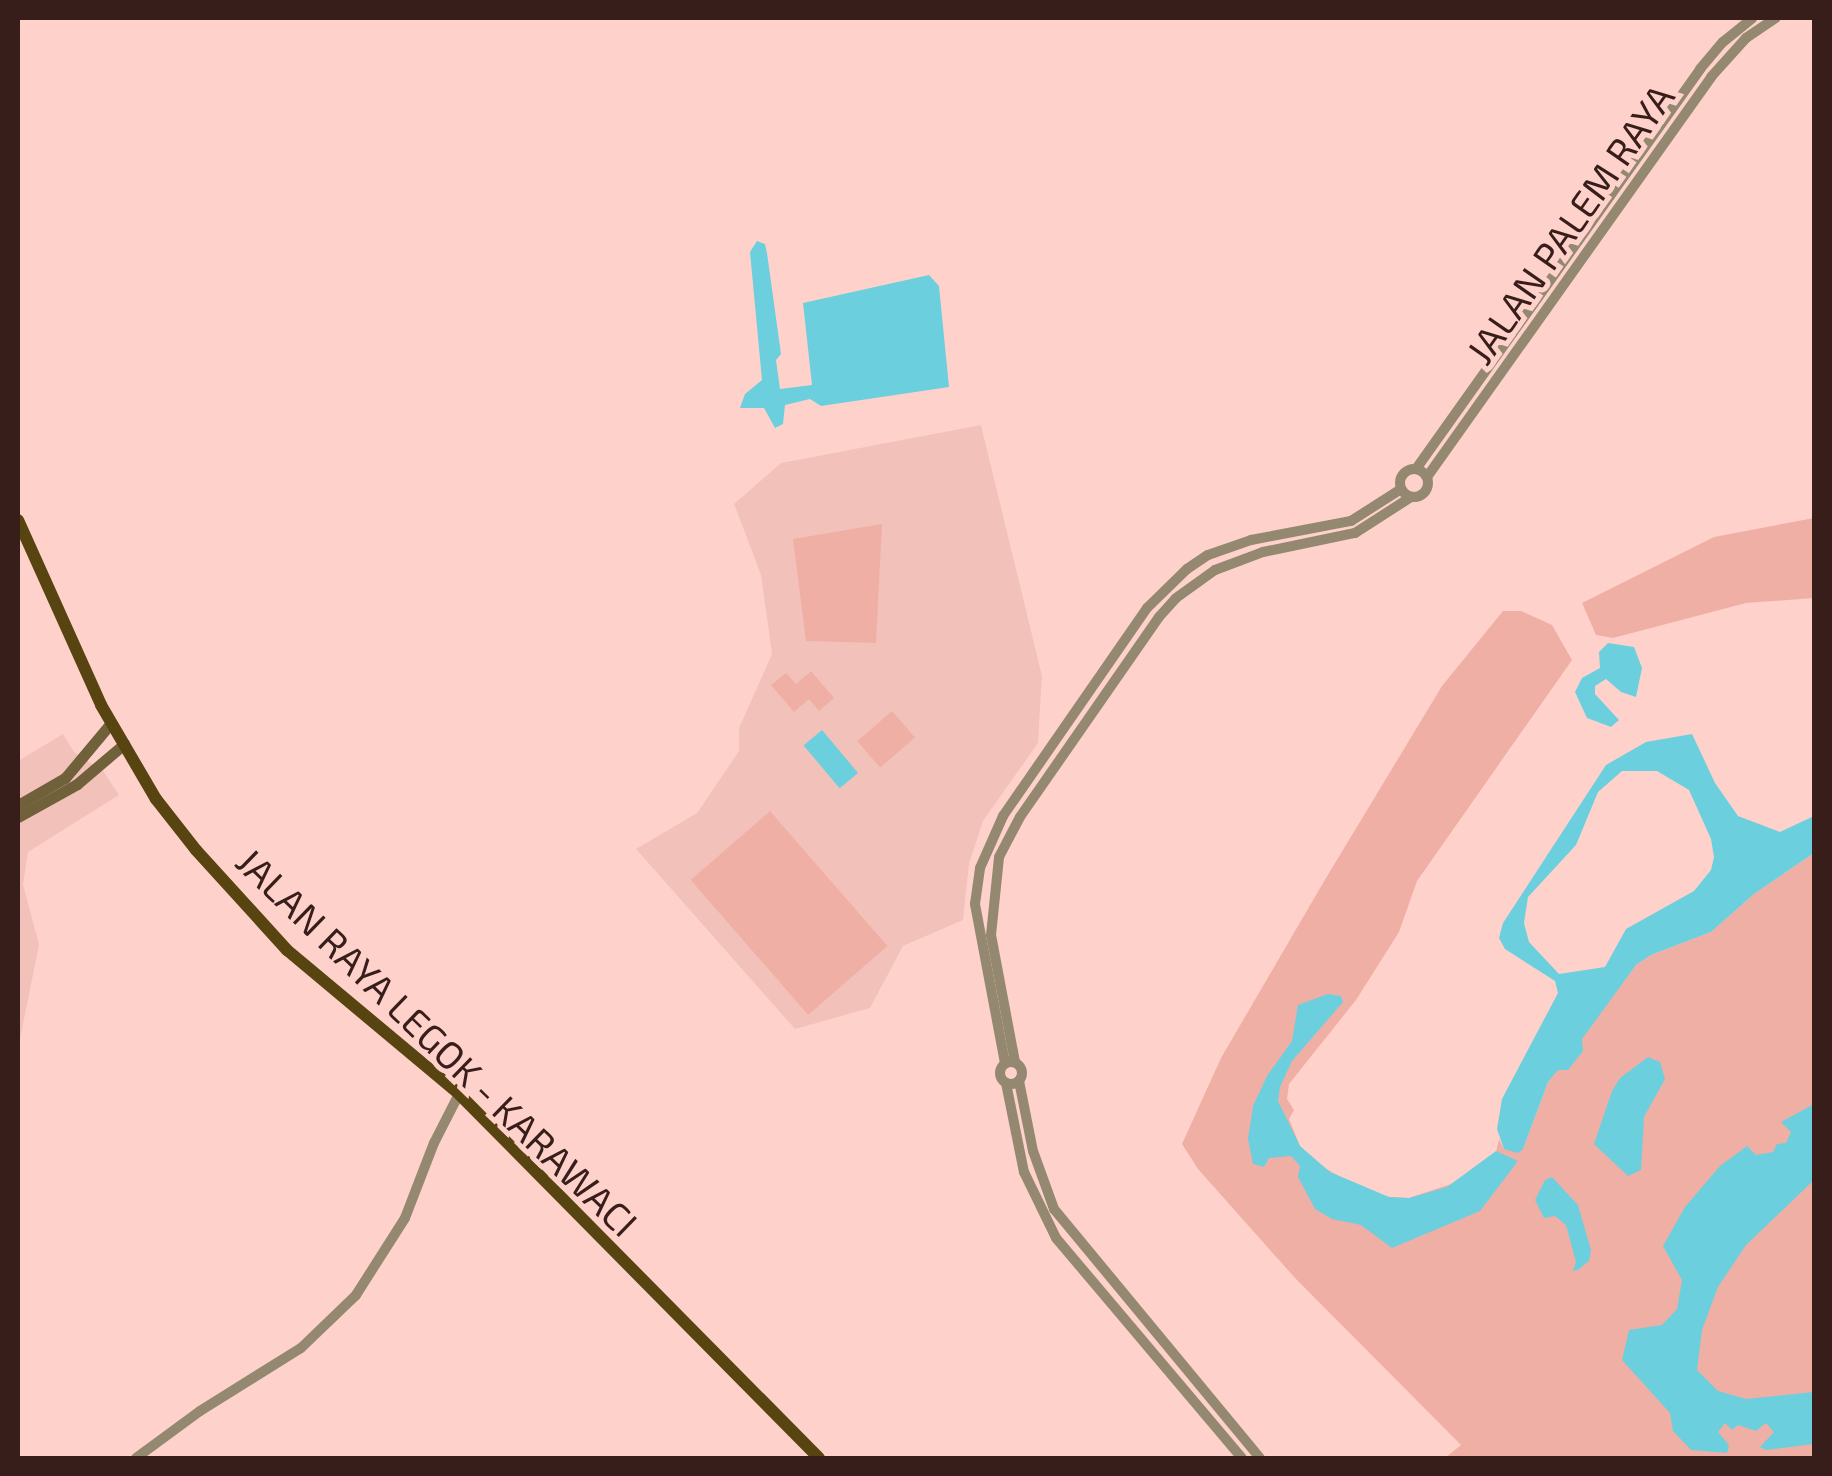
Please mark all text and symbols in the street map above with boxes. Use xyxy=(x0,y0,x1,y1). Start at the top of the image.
street label: JALAN PALEM RAYA xyxy=(1457,76,1683,372)
street label: JALAN RAYA LEGOK - KARAWACI xyxy=(227,838,647,1246)

